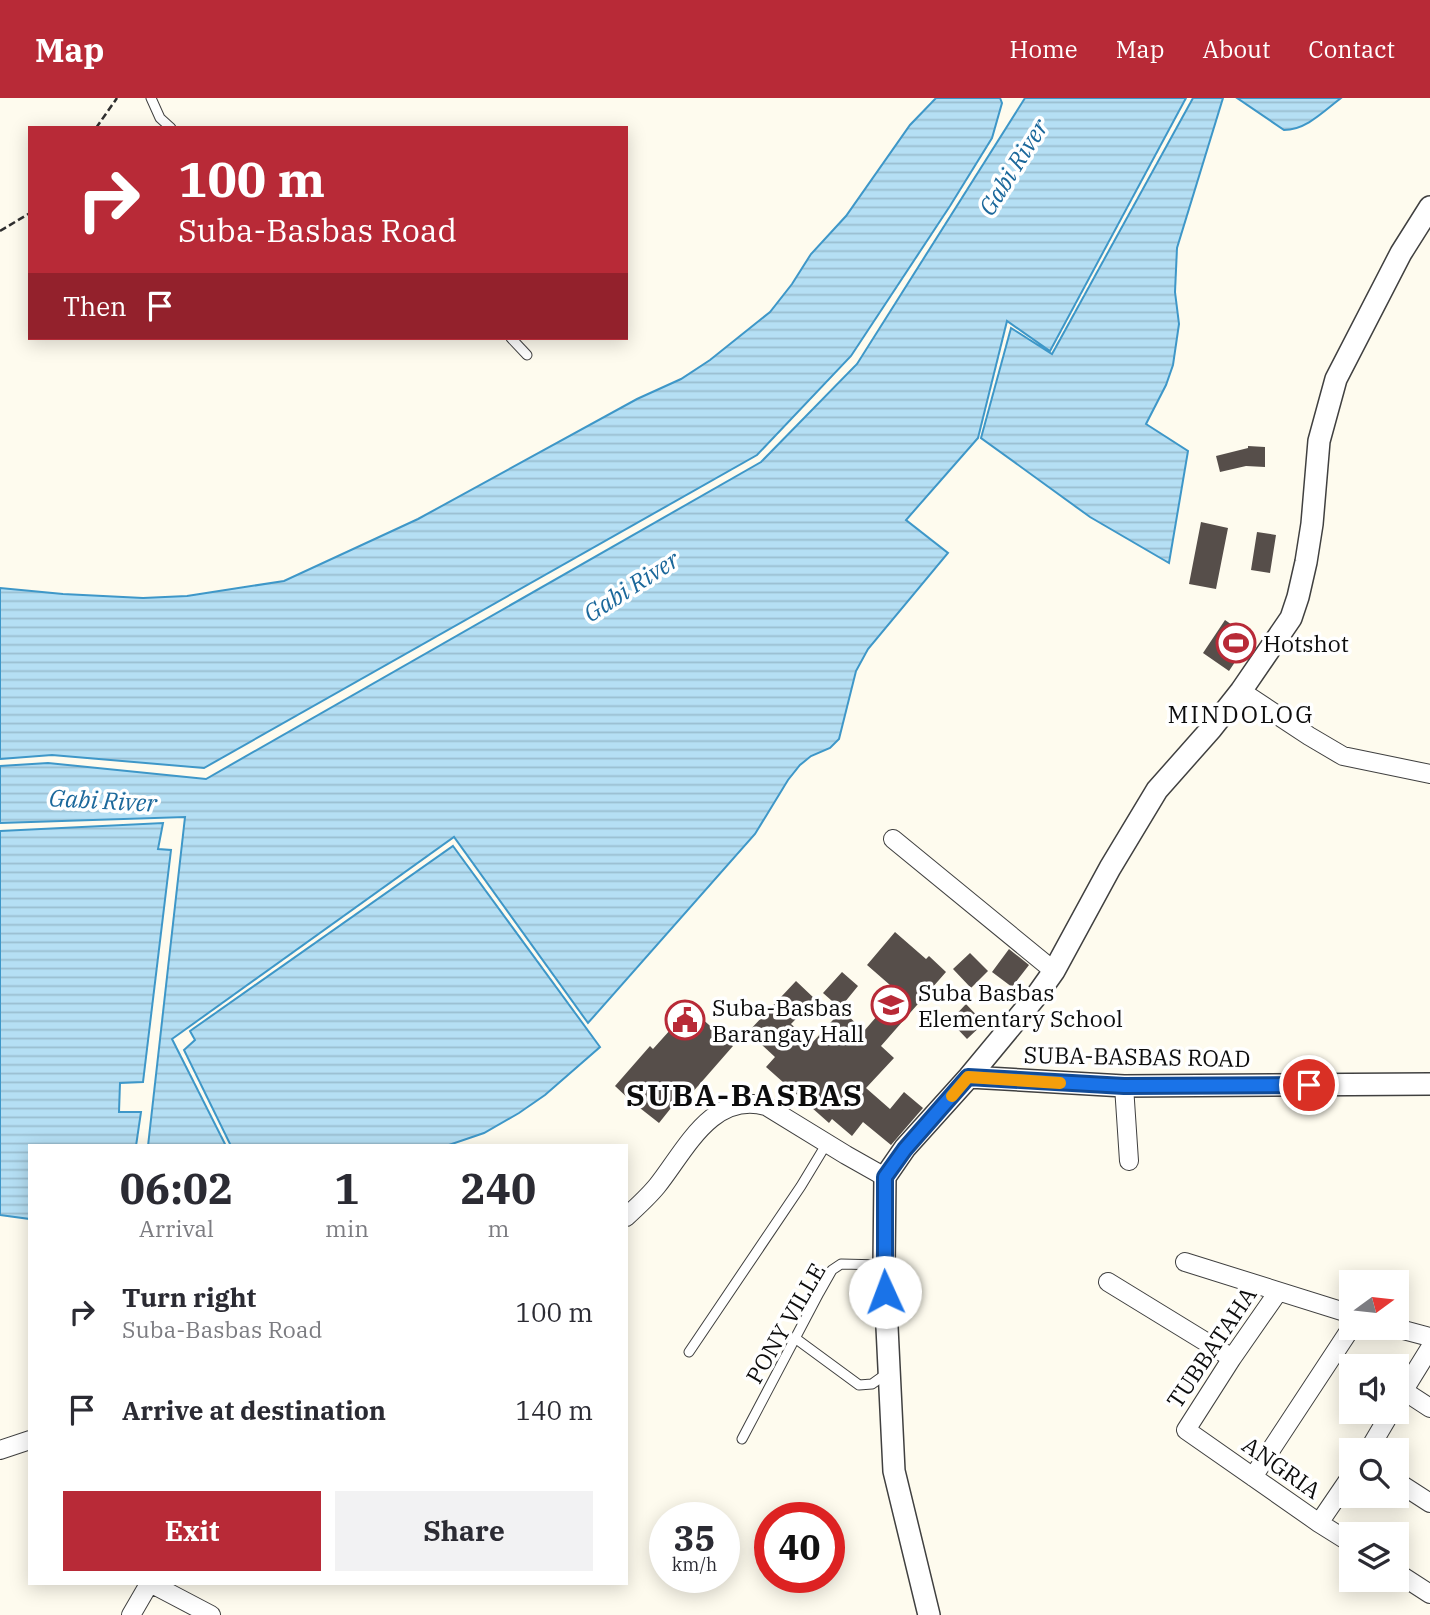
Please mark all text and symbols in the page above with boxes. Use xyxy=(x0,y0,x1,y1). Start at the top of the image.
text: Map xyxy=(35,28,104,71)
text: Home xyxy=(1010,33,1078,65)
text: Map xyxy=(1116,33,1164,65)
text: About xyxy=(1202,33,1270,65)
text: Contact xyxy=(1308,33,1395,65)
water label: Gabi River xyxy=(971,111,1056,221)
text: 100 m xyxy=(178,147,325,210)
icon: right xyxy=(63,154,154,245)
text: Suba-Basbas Road xyxy=(178,209,457,251)
icon: arrive xyxy=(141,287,179,325)
text: Then xyxy=(63,289,127,323)
water label: Gabi River xyxy=(577,542,686,629)
sports icon: Hotshot xyxy=(1215,622,1257,664)
place label: Hotshot xyxy=(1263,628,1349,658)
district label: MINDOLOG xyxy=(1168,698,1314,730)
water label: Gabi River xyxy=(48,781,159,819)
place label: Suba Basbas Elementary School xyxy=(918,977,1123,1033)
school or university icon: Suba Basbas Elementary School xyxy=(870,984,912,1026)
place label: Suba-Basbas Barangay Hall xyxy=(712,992,864,1048)
public building icon: Suba-Basbas Barangay Hall xyxy=(664,999,706,1041)
street label: SUBA-BASBAS ROAD xyxy=(1023,1039,1251,1073)
pin xyxy=(1279,1055,1339,1115)
icon: arrive xyxy=(1290,1066,1328,1104)
district label: SUBA-BASBAS xyxy=(626,1075,864,1114)
text: 06:02 xyxy=(120,1161,233,1216)
text: 1 xyxy=(334,1161,360,1216)
text: 240 xyxy=(461,1161,536,1216)
text: Arrival xyxy=(139,1213,214,1243)
text: min xyxy=(325,1213,369,1243)
text: m xyxy=(487,1213,509,1243)
position arrow xyxy=(848,1255,922,1329)
street label: PONY VILLE xyxy=(739,1257,831,1389)
north arrow xyxy=(1339,1270,1409,1340)
map controls xyxy=(1339,1270,1409,1592)
text: Turn right xyxy=(122,1280,256,1314)
street label: TUBBATAHA xyxy=(1159,1280,1263,1413)
icon: right xyxy=(63,1293,101,1331)
text: 100 m xyxy=(515,1295,593,1329)
text: Suba-Basbas Road xyxy=(122,1314,323,1344)
button: sound xyxy=(1339,1354,1409,1424)
icon: arrive xyxy=(63,1391,101,1429)
text: Arrive at destination xyxy=(122,1393,386,1427)
text: 140 m xyxy=(515,1393,593,1427)
street label: ANGRIA xyxy=(1237,1429,1327,1505)
button: search xyxy=(1339,1438,1409,1508)
button: Exit xyxy=(63,1491,321,1571)
button: Share xyxy=(335,1491,593,1571)
speed limit sign: 40 xyxy=(754,1502,845,1593)
text: 35 xyxy=(673,1515,716,1561)
button: layers xyxy=(1339,1522,1409,1592)
text: km/h xyxy=(672,1553,717,1576)

